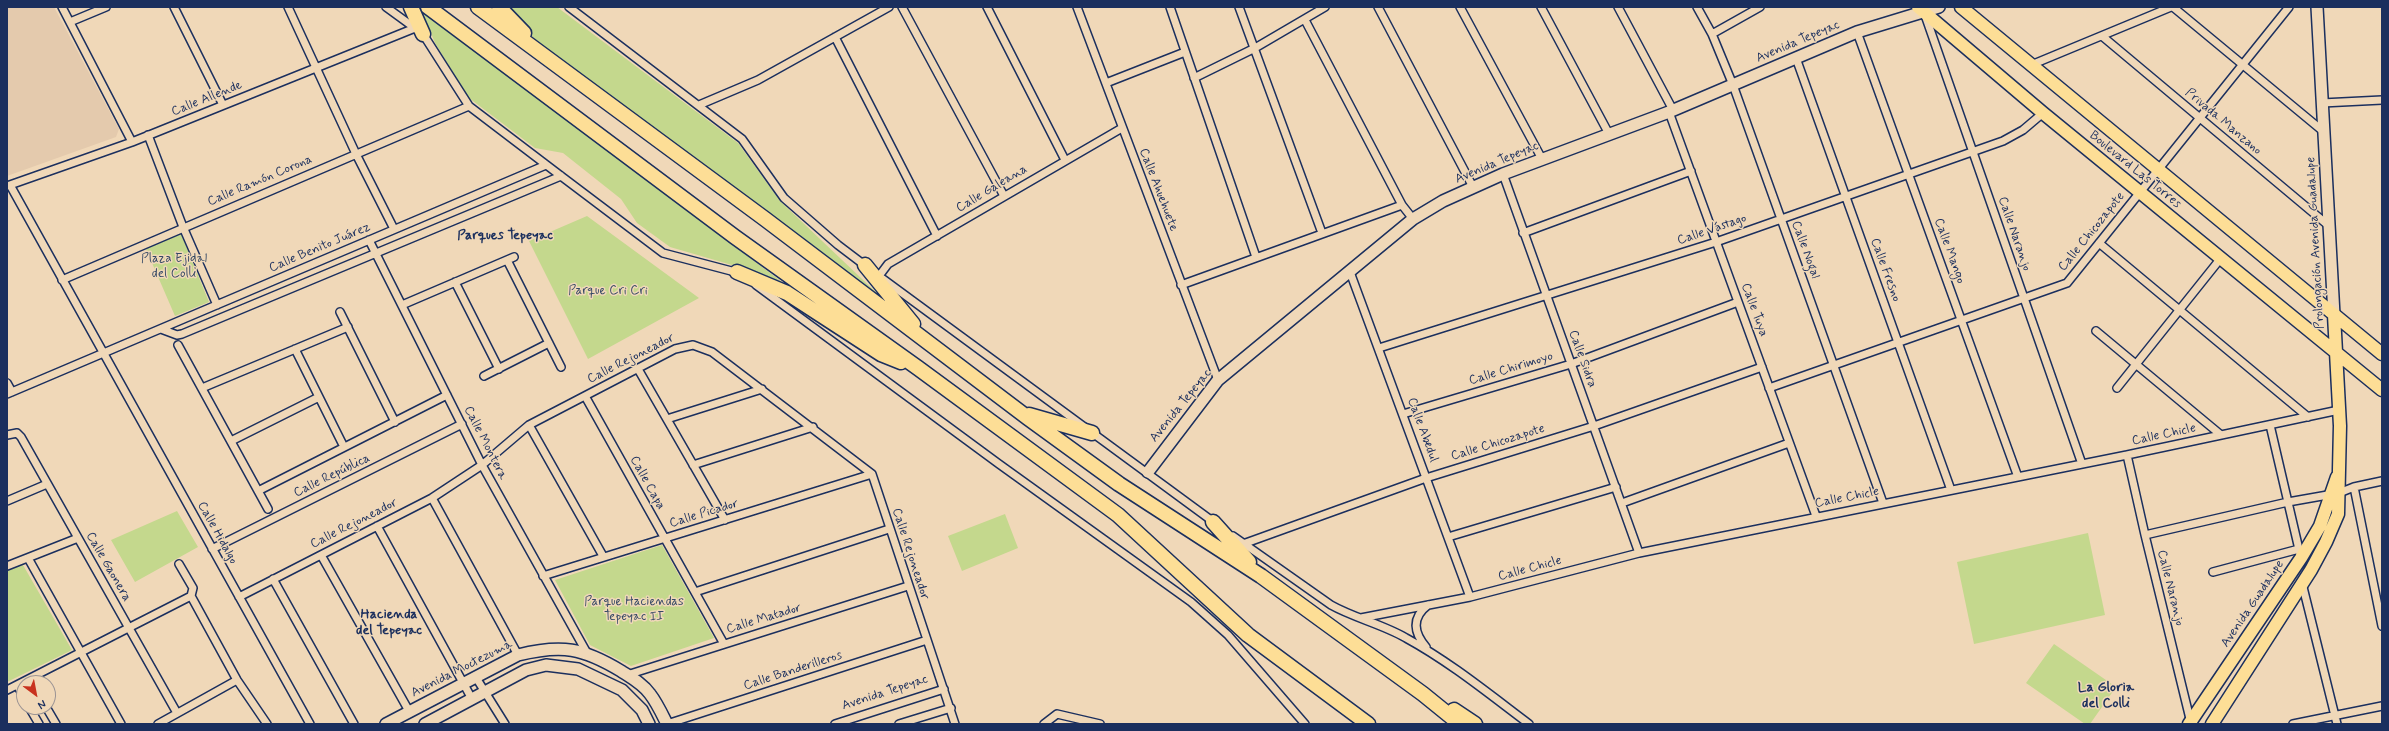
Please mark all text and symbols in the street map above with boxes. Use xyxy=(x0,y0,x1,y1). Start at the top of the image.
street label: Avenida Tepeyac xyxy=(1754,17,1842,67)
street label: Calle Allende xyxy=(169,78,245,120)
street label: Privada Manzano xyxy=(2182,85,2264,159)
street label: Boulevard Las Torres xyxy=(2086,128,2184,212)
street label: Avenida Tepeyac xyxy=(1453,138,1541,188)
street label: Calle Ahuehuete xyxy=(1135,146,1181,234)
street label: Calle Ramón Corona xyxy=(205,152,315,210)
street label: Prolongación Avenida Guadalupe xyxy=(2304,156,2328,330)
street label: Calle Galeana xyxy=(954,162,1030,216)
street label: Calle Chicozapote xyxy=(2055,189,2129,275)
street label: Calle Naranjo xyxy=(1994,195,2034,273)
street label: Calle Vástago xyxy=(1675,211,1749,249)
street label: Calle Mango xyxy=(1930,216,1968,286)
street label: Calle Nogal xyxy=(1787,219,1823,281)
street label: Calle Benito Juárez xyxy=(267,220,373,276)
district label: Parques Tepeyac xyxy=(457,228,553,244)
street label: Calle Fresno xyxy=(1866,236,1904,304)
park label: Plaza Ejidal del Colli xyxy=(141,251,207,282)
street label: Calle Tuya xyxy=(1737,281,1771,339)
park label: Parque Cri Cri xyxy=(568,283,648,299)
street label: Calle Sidra xyxy=(1564,328,1600,390)
street label: Calle Rejoneador xyxy=(585,330,677,388)
street label: Calle Chirimoyo xyxy=(1467,349,1555,389)
street label: Avenida Tepeyac xyxy=(1147,366,1215,446)
street label: Calle Abedul xyxy=(1403,396,1441,464)
street label: Calle Montera xyxy=(460,404,510,482)
street label: Calle Chicozapote xyxy=(1449,421,1547,465)
street label: Calle Chicle xyxy=(2131,421,2197,449)
street label: Calle República xyxy=(291,451,373,501)
street label: Calle Capa xyxy=(626,453,668,513)
street label: Calle Chicle xyxy=(1814,484,1880,512)
street label: Calle Rejoneador xyxy=(308,495,400,553)
street label: Calle Picador xyxy=(668,496,740,532)
street label: Calle Hidalgo xyxy=(193,499,241,567)
street label: Calle Rejoneador xyxy=(888,506,932,602)
street label: Calle Gaonera xyxy=(82,529,134,605)
street label: Calle Naranjo xyxy=(2153,548,2187,628)
street label: Calle Chicle xyxy=(1497,553,1563,585)
street label: Avenida Guadalupe xyxy=(2218,557,2288,651)
park label: Parque Haciendas Tepeyac II xyxy=(584,594,684,625)
street label: Calle Matador xyxy=(725,600,803,638)
district label: Hacienda del Tepeyac xyxy=(356,607,422,640)
street label: Avenida Moctezuma xyxy=(409,637,515,701)
street label: Calle Banderilleros xyxy=(742,648,844,694)
street label: Avenida Tepeyac xyxy=(840,672,930,714)
north arrow xyxy=(16,675,56,715)
district label: La Gloria del Colli xyxy=(2078,680,2134,712)
text: N xyxy=(35,696,49,712)

